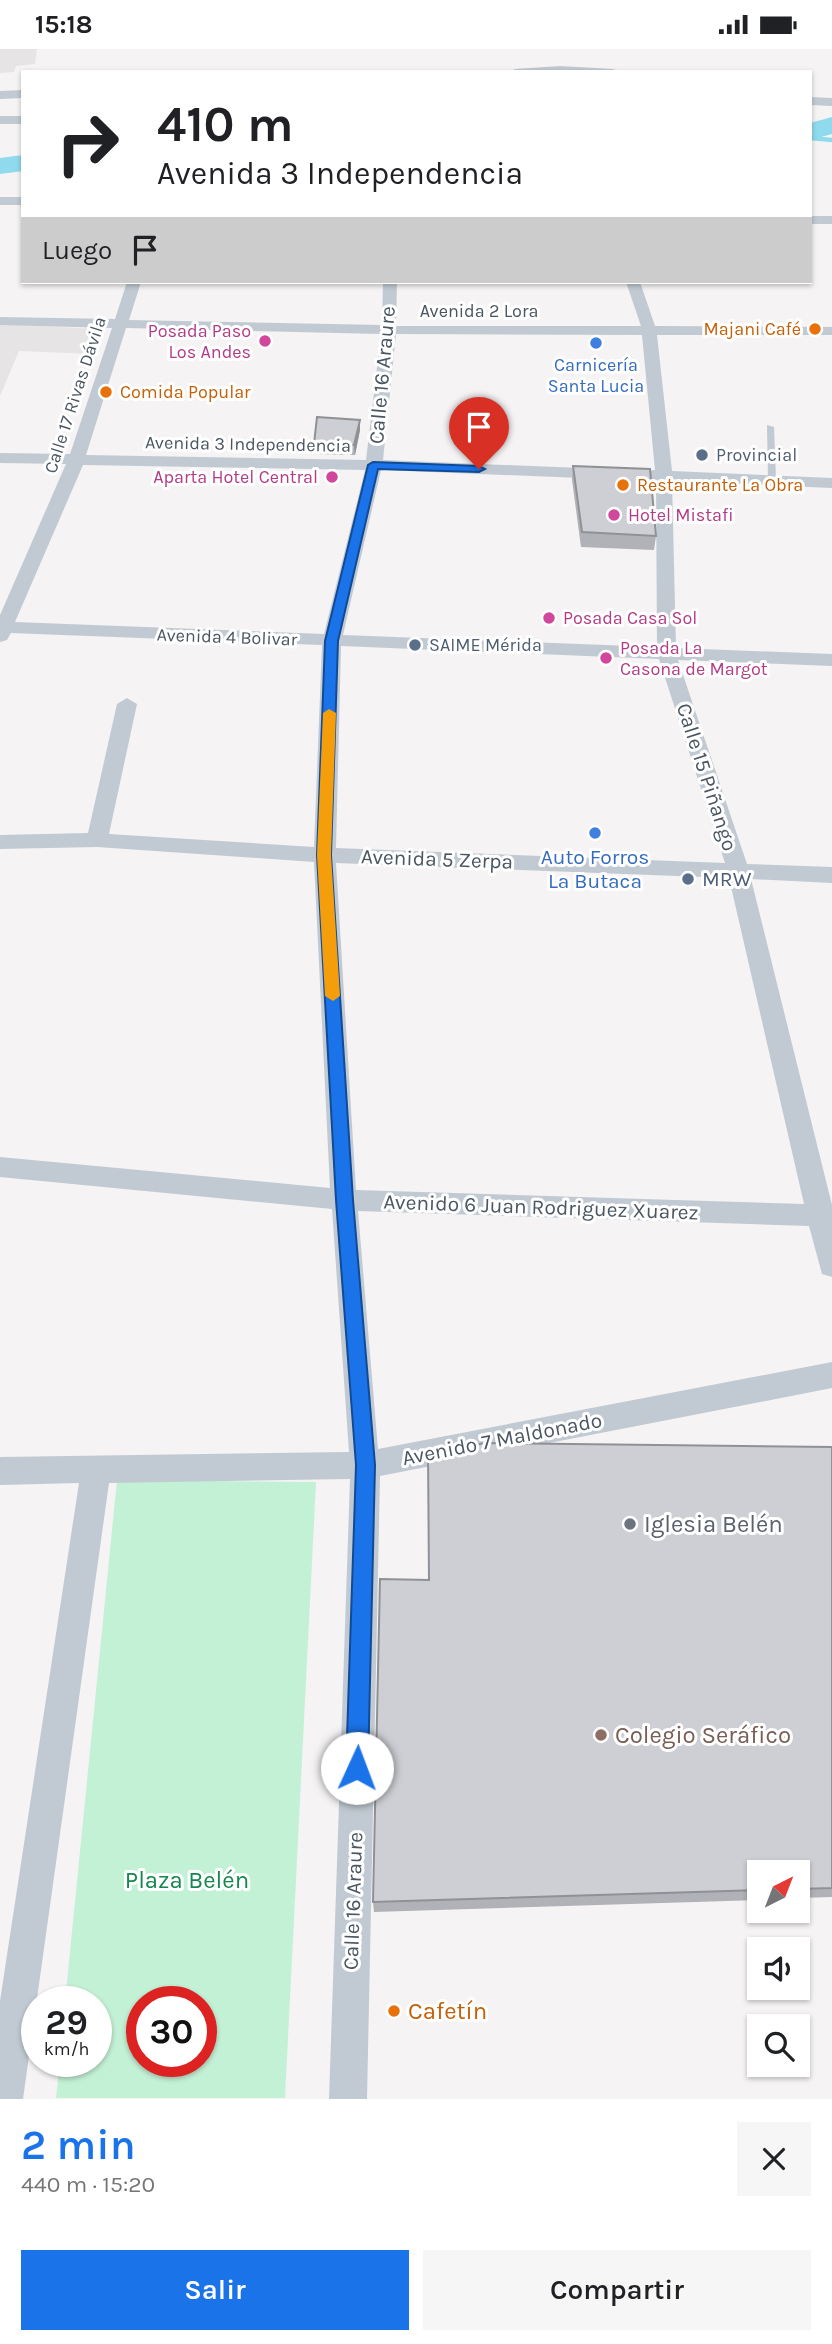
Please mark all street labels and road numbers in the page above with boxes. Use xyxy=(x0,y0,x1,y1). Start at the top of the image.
street label: Avenida 2 Lora xyxy=(420,300,538,322)
street label: Calle 16 Araure xyxy=(364,305,400,445)
street label: Calle 17 Rivas Dávila xyxy=(39,314,111,476)
street label: Avenida 3 Independencia xyxy=(145,431,351,457)
street label: Avenida 4 Bolivar xyxy=(156,624,298,650)
street label: Calle 15 Piñango xyxy=(672,700,742,854)
street label: Avenida 5 Zerpa xyxy=(360,844,514,874)
street label: Avenido 6 Juan Rodriguez Xuarez xyxy=(383,1190,699,1224)
street label: Avenido 7 Maldonado xyxy=(400,1408,604,1470)
street label: Calle 16 Araure xyxy=(339,1832,367,1970)

